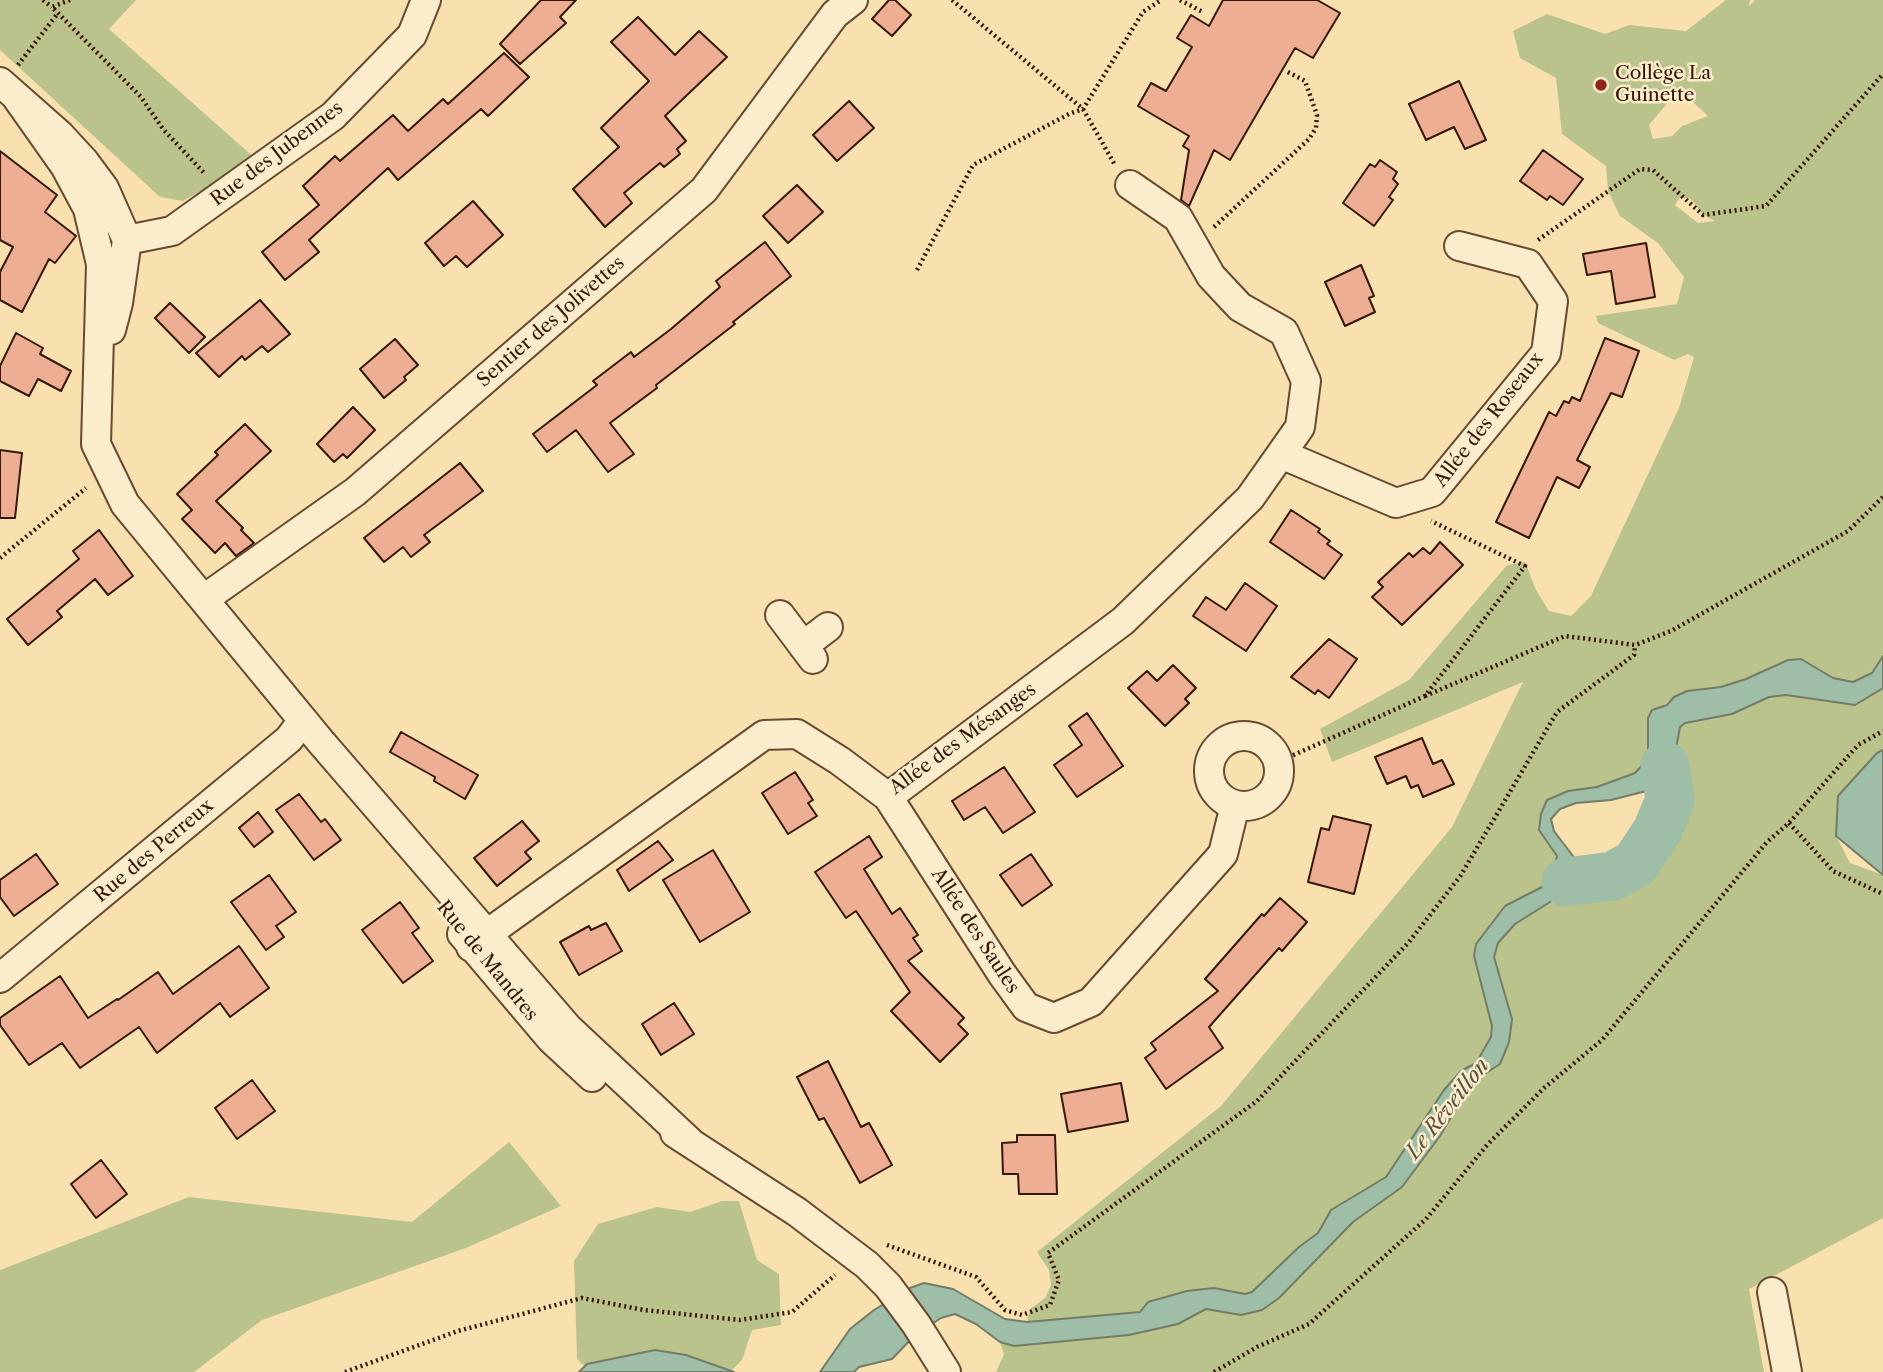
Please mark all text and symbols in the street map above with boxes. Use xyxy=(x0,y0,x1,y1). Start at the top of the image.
place label: Collège La Guinette xyxy=(1615,63,1711,107)
marker: Collège La Guinette xyxy=(1593,77,1609,93)
street label: Rue des Jubennes xyxy=(206,97,348,211)
street label: Sentier des Jolivettes xyxy=(473,252,629,392)
street label: Allée des Roseaux xyxy=(1429,348,1549,492)
street label: Allée des Mésanges xyxy=(885,678,1041,800)
street label: Rue des Perreux xyxy=(90,794,218,908)
street label: Allée des Saules xyxy=(926,864,1024,998)
street label: Rue de Mandres xyxy=(432,896,542,1026)
water label: Le Réveillon xyxy=(1401,1054,1495,1164)

